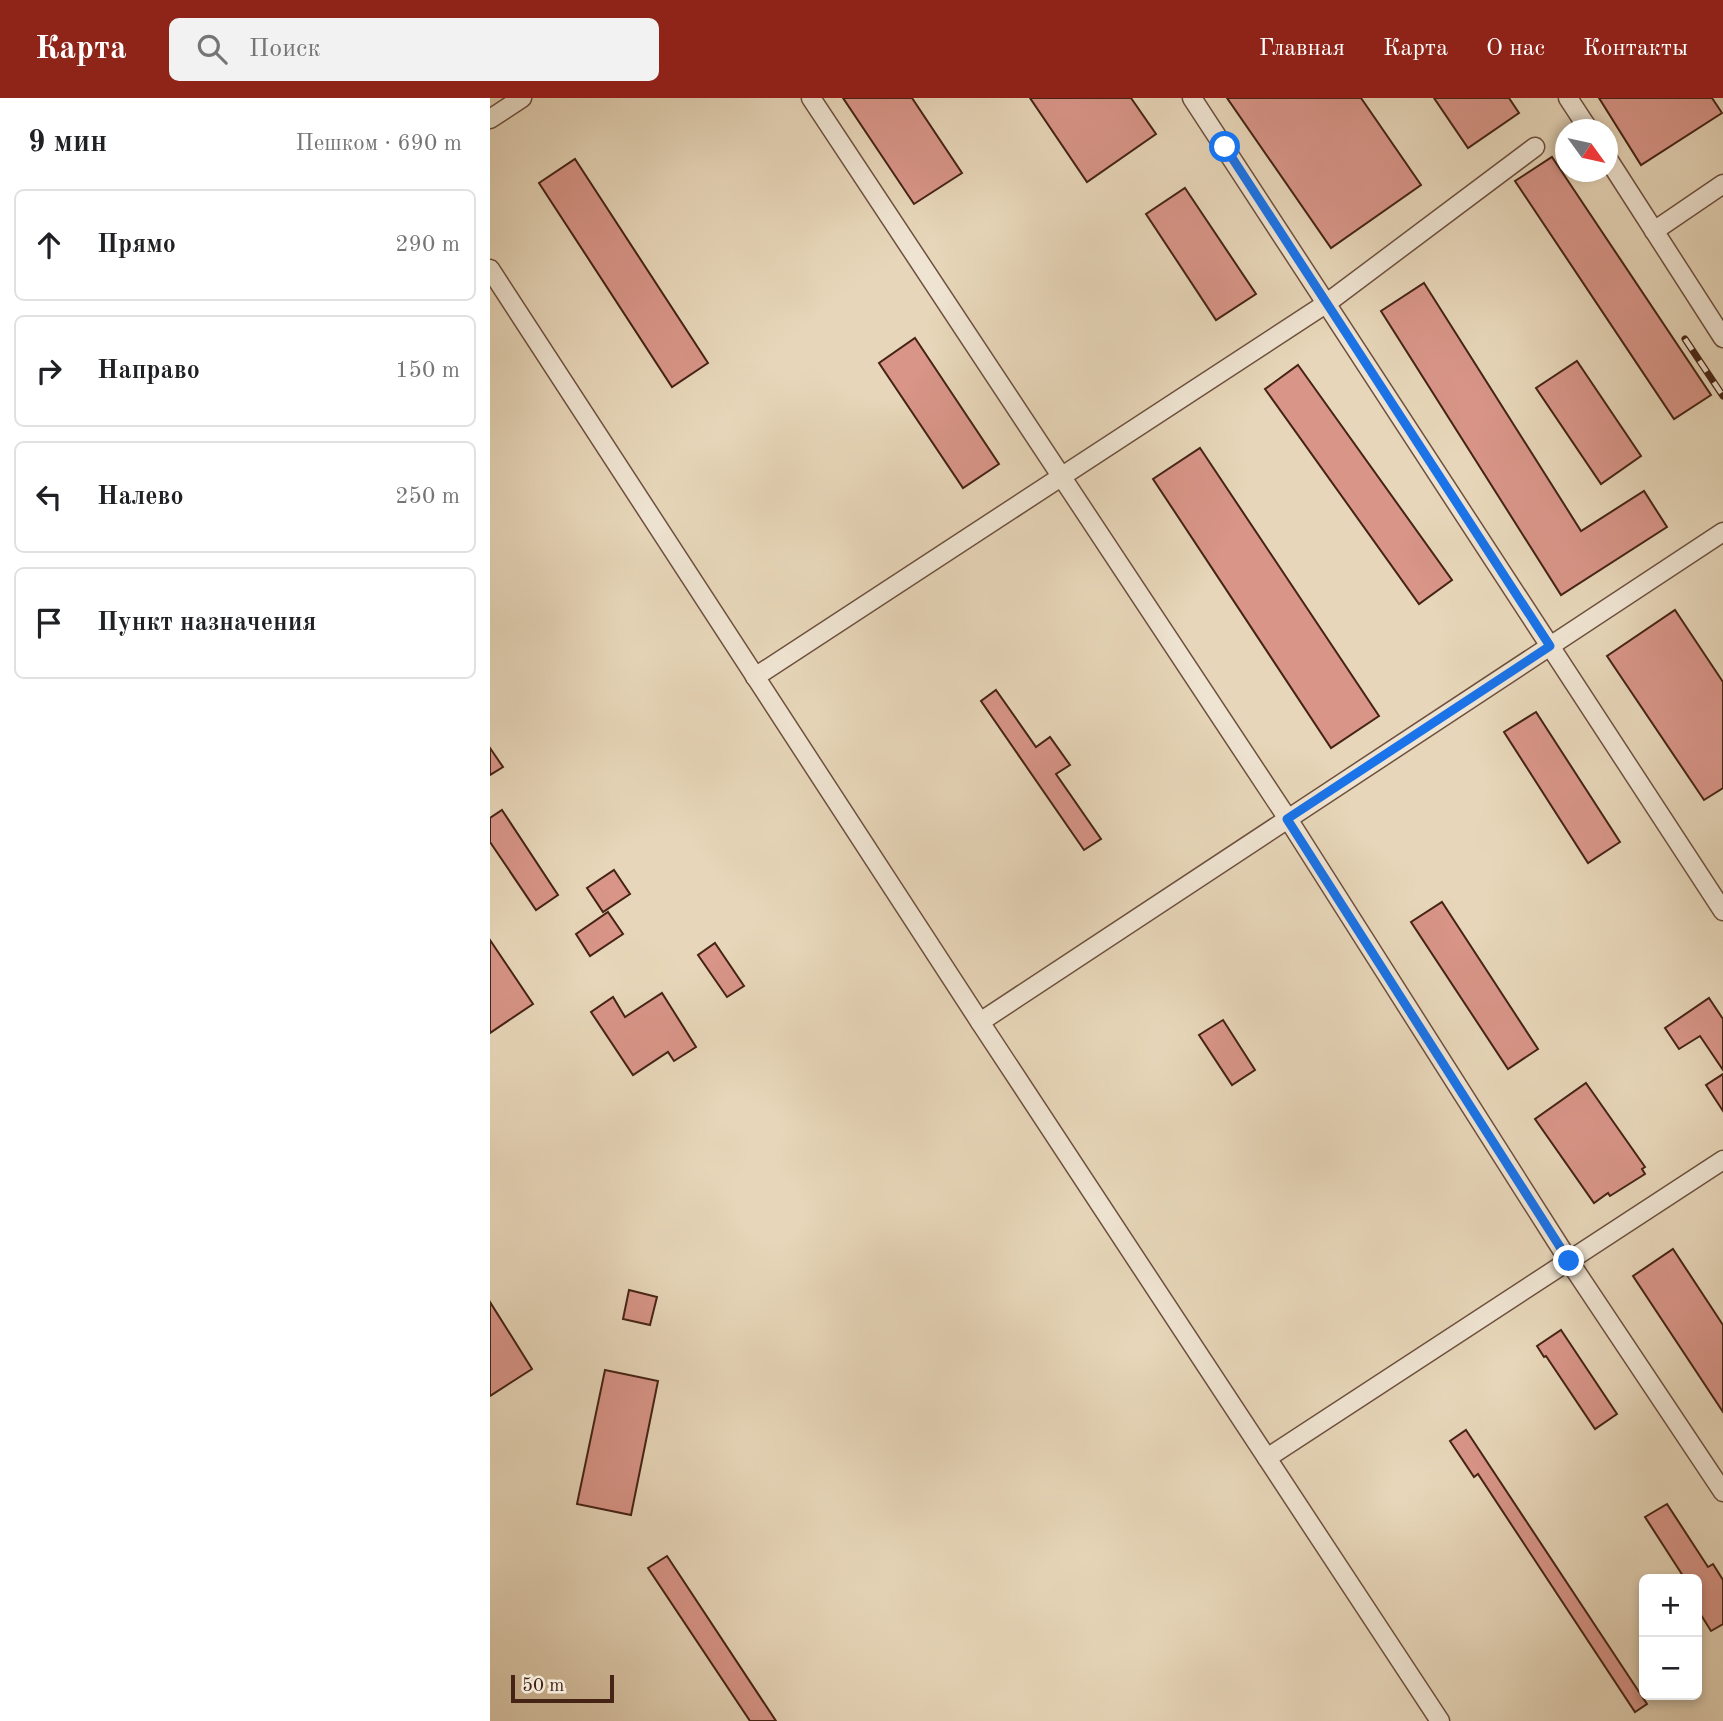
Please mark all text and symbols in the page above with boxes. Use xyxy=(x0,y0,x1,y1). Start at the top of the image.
search box xyxy=(169,18,659,81)
icon: search xyxy=(193,30,231,68)
text: Карта xyxy=(35,33,127,66)
text: Поиск xyxy=(249,36,321,62)
text: Главная xyxy=(1259,37,1345,61)
text: Карта xyxy=(1383,37,1448,61)
text: О нас xyxy=(1486,37,1545,61)
text: Контакты xyxy=(1583,37,1688,61)
north arrow xyxy=(1555,119,1618,182)
text: 9 мин xyxy=(28,128,107,158)
route start xyxy=(1209,131,1240,162)
text: Пешком · 690 m xyxy=(296,132,462,155)
icon: ahead xyxy=(30,226,68,264)
text: Прямо xyxy=(97,232,176,258)
text: 290 m xyxy=(395,233,460,256)
icon: right xyxy=(30,352,68,390)
text: Направо xyxy=(97,358,200,384)
text: 150 m xyxy=(395,359,460,382)
icon: left xyxy=(30,478,68,516)
text: Налево xyxy=(97,484,184,510)
text: 250 m xyxy=(395,485,460,508)
icon: arrive xyxy=(30,604,68,642)
text: Пункт назначения xyxy=(97,610,316,636)
route end xyxy=(1553,1245,1584,1276)
map controls xyxy=(1639,1574,1702,1700)
button: + xyxy=(1639,1574,1702,1637)
button: − xyxy=(1639,1637,1702,1700)
scale bar xyxy=(511,1672,614,1704)
text: 50 m xyxy=(522,1677,564,1696)

